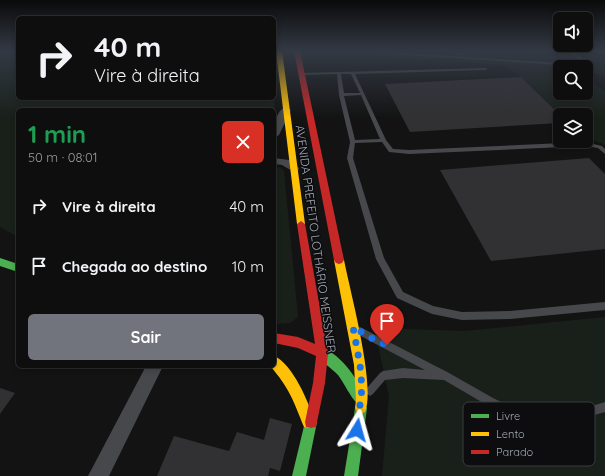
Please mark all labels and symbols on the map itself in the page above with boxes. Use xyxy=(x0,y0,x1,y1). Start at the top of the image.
street label: AVENIDA PREFEITO LOTHÁRIO MEISSNER xyxy=(293,124,339,354)
pin xyxy=(370,304,404,345)
legend xyxy=(463,402,595,466)
position arrow xyxy=(336,409,378,451)
text: Livre xyxy=(496,409,520,423)
text: Lento xyxy=(496,427,525,441)
text: Parado xyxy=(496,445,534,459)

